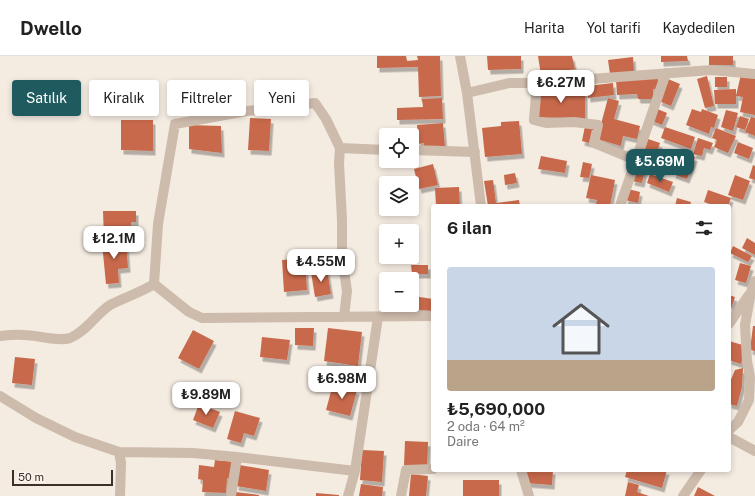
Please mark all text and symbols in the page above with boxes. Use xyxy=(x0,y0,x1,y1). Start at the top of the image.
text: Dwello xyxy=(20,17,82,39)
text: Harita xyxy=(524,20,564,36)
text: Yol tarifi xyxy=(586,20,641,36)
text: Kaydedilen xyxy=(663,20,735,36)
pin: ₺6.27M xyxy=(528,70,594,104)
text: ₺6.27M xyxy=(536,75,586,90)
chip: Satılık xyxy=(12,80,81,116)
chip: Kiralık xyxy=(89,80,159,116)
chip: Filtreler xyxy=(167,80,246,116)
chip: Yeni xyxy=(254,80,309,116)
map controls xyxy=(379,128,419,312)
button: locate xyxy=(379,128,419,168)
pin: ₺5.69M xyxy=(627,149,693,183)
text: ₺5.69M xyxy=(635,154,685,169)
button: layers xyxy=(379,176,419,216)
icon: filters xyxy=(693,217,715,239)
text: 6 ilan xyxy=(447,218,492,238)
button: + xyxy=(379,224,419,264)
pin: ₺12.1M xyxy=(81,226,147,260)
text: ₺12.1M xyxy=(92,231,136,246)
pin: ₺4.55M xyxy=(288,249,354,283)
text: ₺4.55M xyxy=(296,254,346,269)
button: − xyxy=(379,272,419,312)
icon: home xyxy=(545,293,617,365)
pin: ₺6.98M xyxy=(309,366,375,400)
text: ₺6.98M xyxy=(317,371,367,386)
pin: ₺9.89M xyxy=(173,382,239,416)
text: ₺9.89M xyxy=(181,387,231,402)
text: ₺5,690,000 xyxy=(447,399,545,419)
text: 2 oda · 64 m² xyxy=(447,419,525,434)
text: Daire xyxy=(447,434,479,449)
scale bar xyxy=(12,468,113,487)
text: 50 m xyxy=(18,471,44,483)

